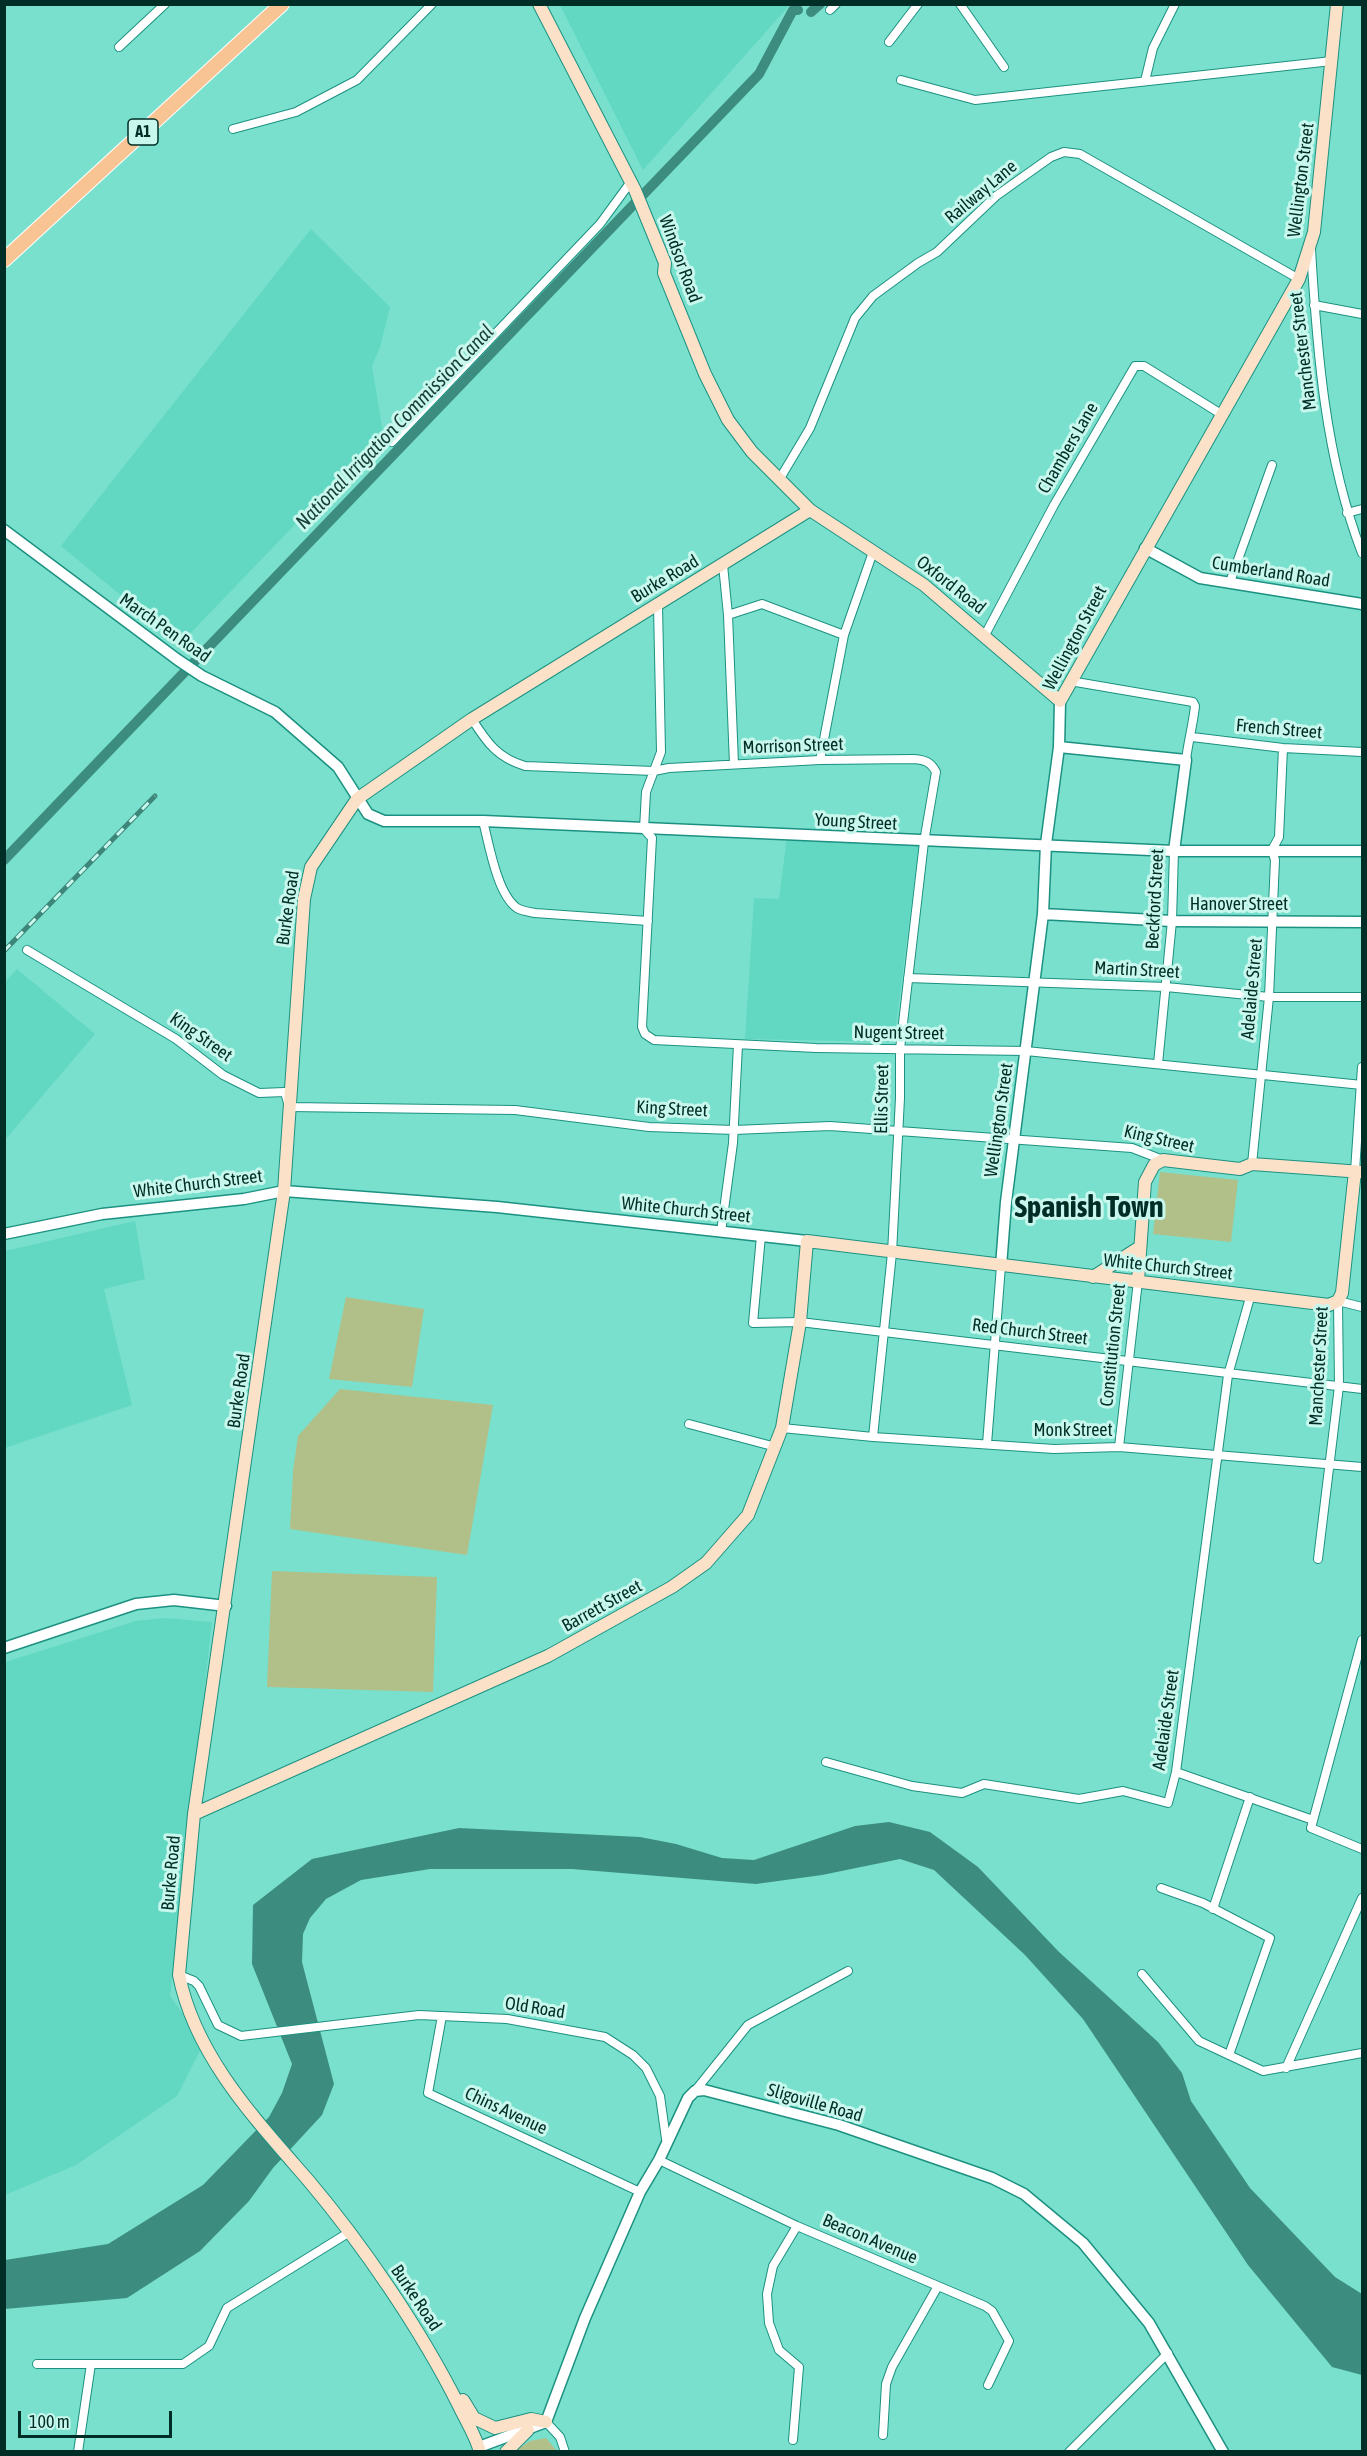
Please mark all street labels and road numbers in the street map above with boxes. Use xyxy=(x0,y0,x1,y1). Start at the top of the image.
road number: A1 xyxy=(128,119,158,145)
street label: Wellington Street xyxy=(1283,122,1319,238)
street label: Railway Lane xyxy=(941,156,1021,228)
street label: Windsor Road xyxy=(654,212,706,306)
street label: Manchester Street xyxy=(1285,290,1321,412)
street label: Chambers Lane xyxy=(1033,399,1103,497)
street label: Burke Road xyxy=(627,550,703,608)
street label: Oxford Road xyxy=(912,551,990,619)
street label: Cumberland Road xyxy=(1211,552,1331,592)
street label: Wellington Street xyxy=(1038,582,1112,694)
street label: March Pen Road xyxy=(115,589,215,667)
street label: French Street xyxy=(1235,714,1323,744)
street label: Morrison Street xyxy=(742,733,844,759)
street label: Young Street xyxy=(814,809,898,835)
street label: Beckford Street xyxy=(1142,848,1168,950)
street label: Burke Road xyxy=(272,869,304,947)
street label: Hanover Street xyxy=(1190,893,1288,915)
street label: Adelaide Street xyxy=(1237,938,1267,1040)
street label: Martin Street xyxy=(1094,957,1180,983)
street label: King Street xyxy=(166,1008,236,1066)
street label: Nugent Street xyxy=(853,1021,945,1045)
street label: Wellington Street xyxy=(980,1062,1018,1178)
street label: Ellis Street xyxy=(871,1064,893,1134)
street label: King Street xyxy=(636,1096,708,1122)
street label: King Street xyxy=(1122,1120,1196,1158)
street label: White Church Street xyxy=(132,1165,264,1203)
street label: White Church Street xyxy=(620,1192,752,1228)
street label: White Church Street xyxy=(1102,1249,1234,1285)
street label: Constitution Street xyxy=(1096,1283,1130,1407)
street label: Manchester Street xyxy=(1305,1306,1333,1426)
street label: Red Church Street xyxy=(971,1314,1089,1350)
street label: Burke Road xyxy=(223,1352,255,1430)
street label: Monk Street xyxy=(1033,1419,1113,1441)
street label: Barrett Street xyxy=(558,1575,646,1637)
street label: Adelaide Street xyxy=(1148,1668,1184,1772)
street label: Burke Road xyxy=(157,1835,185,1911)
street label: Old Road xyxy=(503,1993,567,2023)
street label: Sligoville Road xyxy=(765,2079,865,2127)
street label: Chins Avenue xyxy=(461,2083,551,2139)
street label: Beacon Avenue xyxy=(819,2209,921,2269)
street label: Burke Road xyxy=(386,2261,446,2335)

